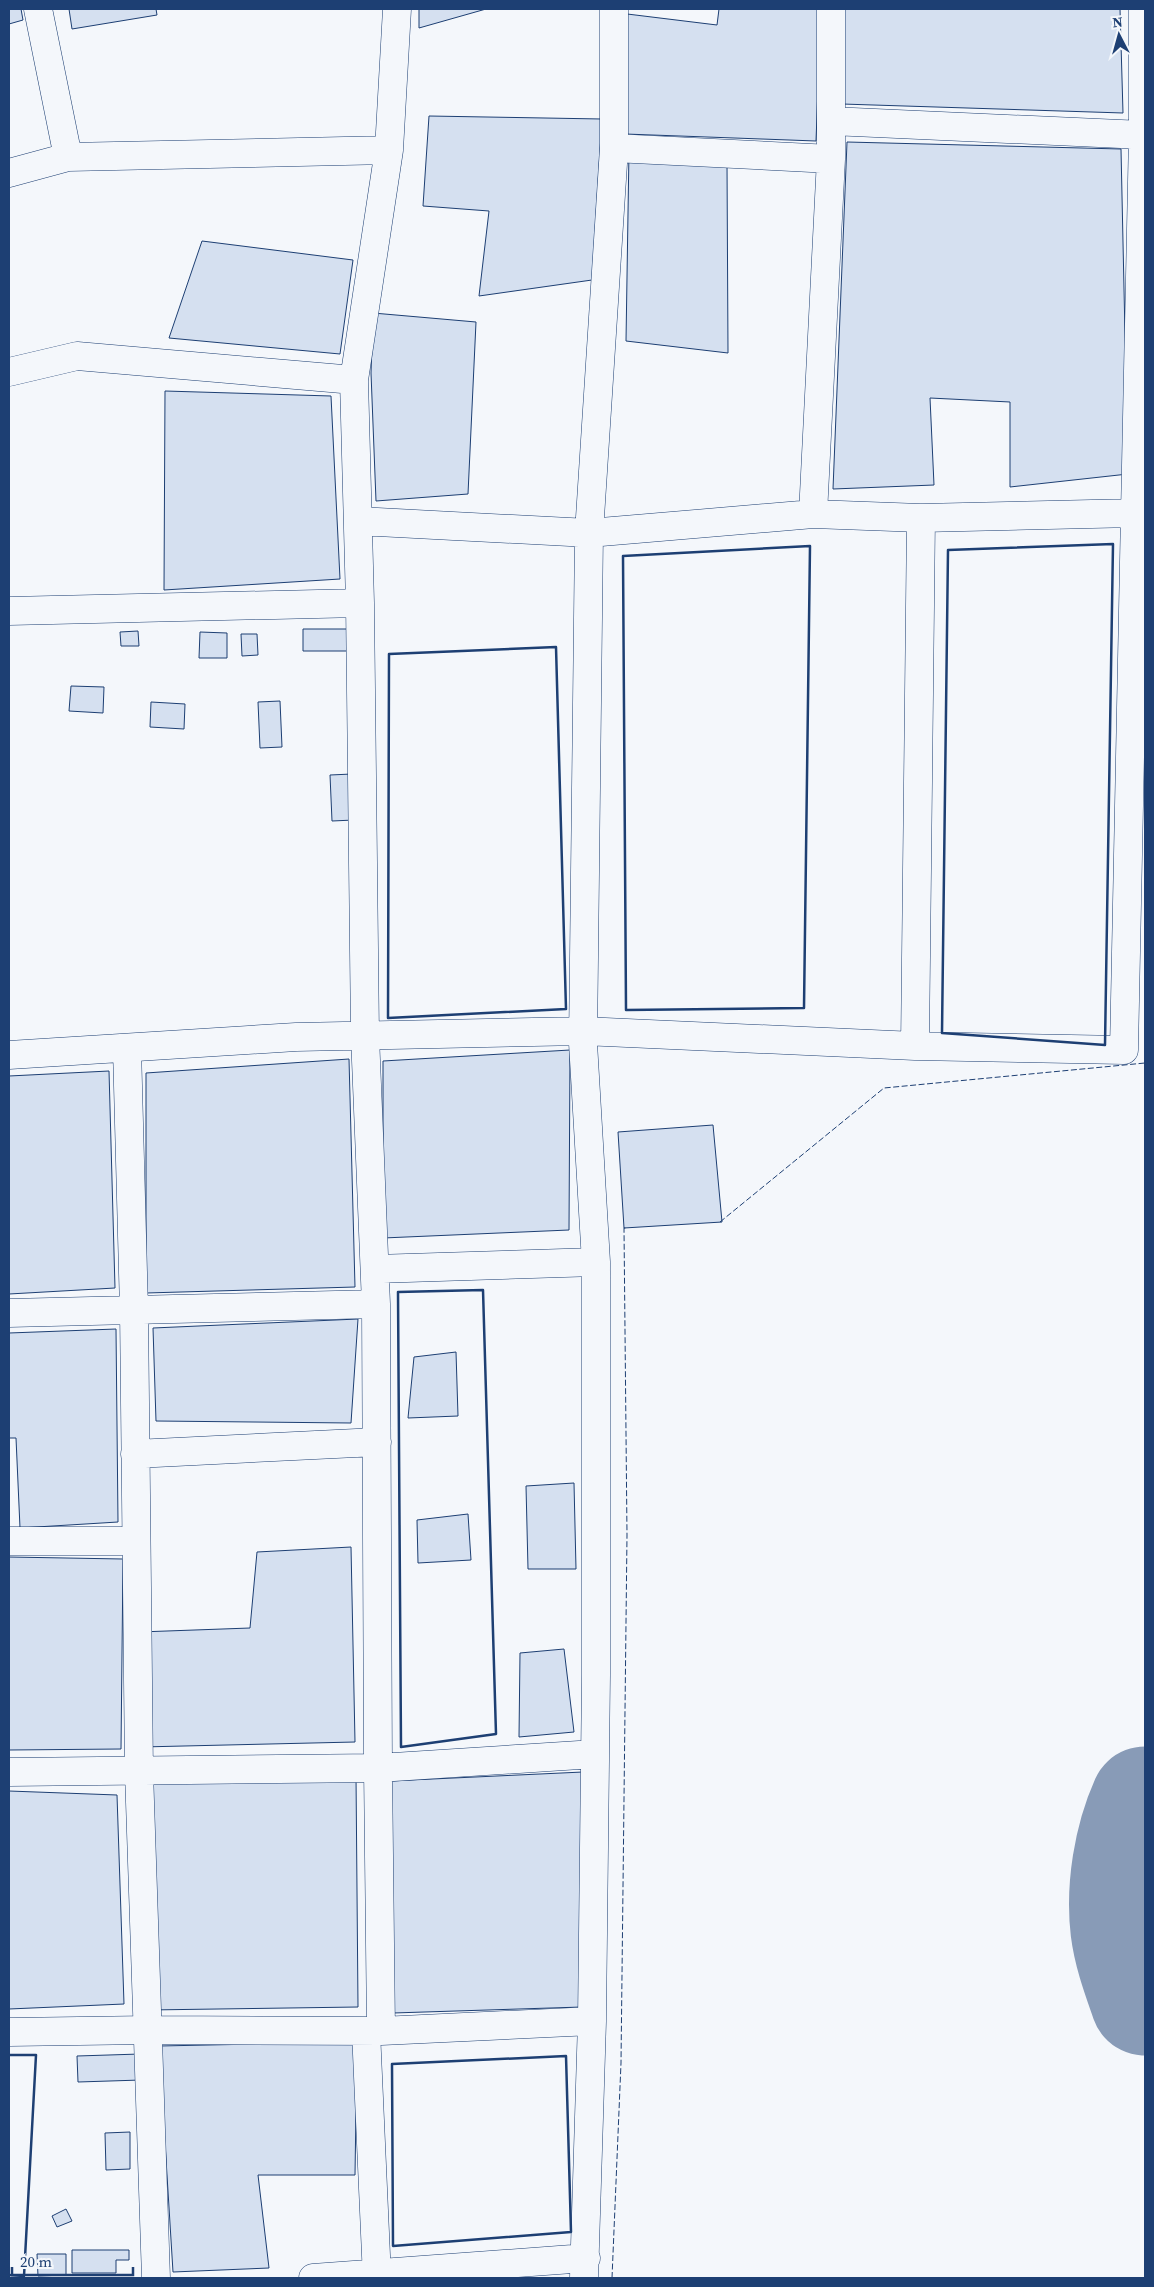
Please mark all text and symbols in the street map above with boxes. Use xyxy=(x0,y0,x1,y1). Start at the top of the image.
north arrow xyxy=(1094,10,1144,60)
text: N xyxy=(1112,12,1124,33)
scale bar xyxy=(12,2244,134,2276)
text: 20 m xyxy=(20,2251,52,2272)

